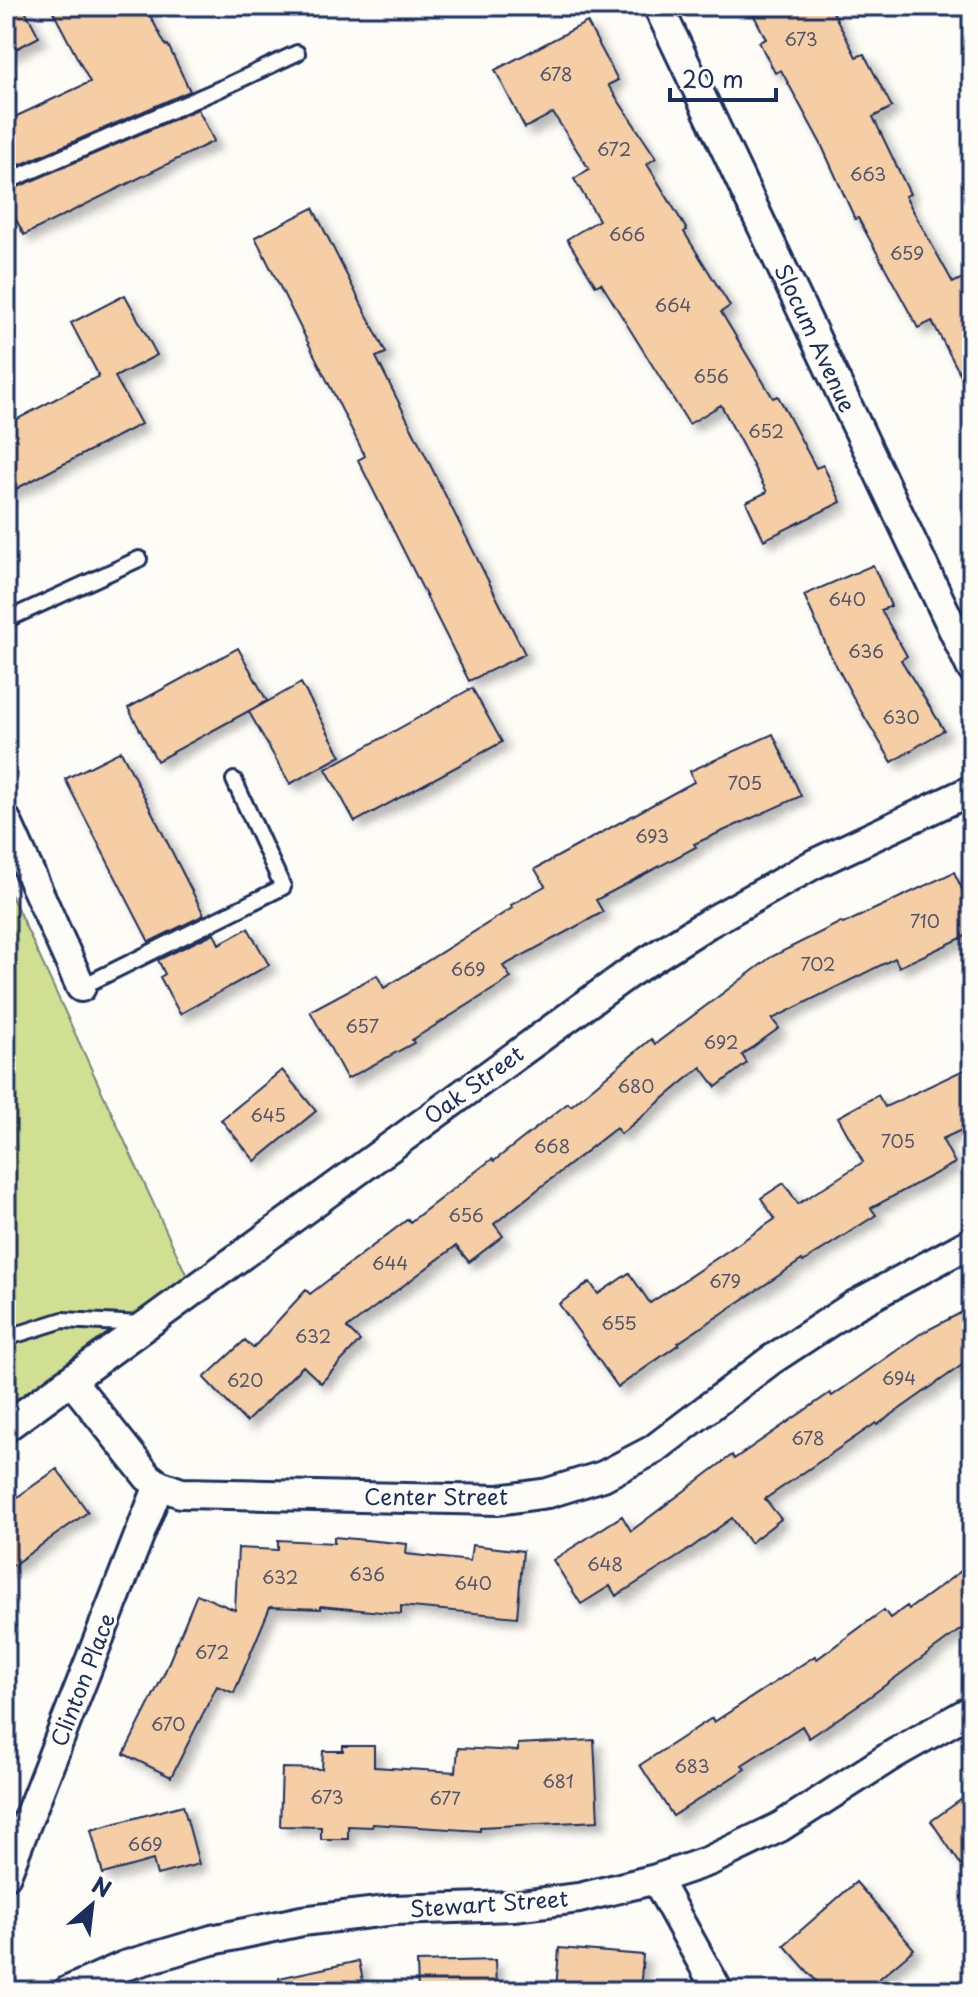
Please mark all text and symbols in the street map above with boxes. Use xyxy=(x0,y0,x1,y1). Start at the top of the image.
house number: 673 xyxy=(784,25,818,52)
scale bar xyxy=(670,52,776,102)
house number: 678 xyxy=(539,60,573,87)
text: 20 m xyxy=(682,60,744,96)
house number: 672 xyxy=(597,135,631,162)
house number: 663 xyxy=(850,160,886,187)
house number: 666 xyxy=(609,220,645,247)
house number: 659 xyxy=(890,239,924,266)
street label: Slocum Avenue xyxy=(767,258,865,417)
house number: 664 xyxy=(655,291,691,318)
house number: 656 xyxy=(693,362,729,389)
house number: 652 xyxy=(748,417,784,444)
house number: 640 xyxy=(828,585,866,612)
house number: 636 xyxy=(848,637,884,664)
house number: 630 xyxy=(882,703,920,730)
house number: 705 xyxy=(728,769,762,796)
house number: 693 xyxy=(635,822,669,849)
house number: 710 xyxy=(910,907,940,934)
house number: 702 xyxy=(800,950,836,977)
house number: 669 xyxy=(451,955,485,982)
house number: 657 xyxy=(345,1012,379,1039)
house number: 692 xyxy=(704,1028,738,1055)
street label: Oak Street xyxy=(417,1036,530,1131)
house number: 680 xyxy=(618,1072,654,1099)
house number: 645 xyxy=(250,1101,286,1128)
house number: 705 xyxy=(881,1127,915,1154)
house number: 668 xyxy=(534,1132,570,1159)
house number: 656 xyxy=(448,1201,484,1228)
house number: 644 xyxy=(372,1249,408,1276)
house number: 679 xyxy=(709,1267,741,1294)
house number: 655 xyxy=(601,1309,637,1336)
house number: 632 xyxy=(295,1322,331,1349)
house number: 694 xyxy=(882,1364,916,1391)
house number: 620 xyxy=(227,1366,263,1393)
house number: 678 xyxy=(791,1424,825,1451)
street label: Center Street xyxy=(364,1479,508,1512)
house number: 648 xyxy=(587,1550,623,1577)
house number: 636 xyxy=(349,1560,385,1587)
house number: 632 xyxy=(262,1563,298,1590)
house number: 640 xyxy=(454,1569,492,1596)
street label: Clinton Place xyxy=(41,1608,122,1751)
house number: 672 xyxy=(195,1638,229,1665)
house number: 670 xyxy=(151,1710,185,1737)
house number: 683 xyxy=(674,1752,710,1779)
house number: 681 xyxy=(542,1767,574,1794)
house number: 673 xyxy=(310,1783,344,1810)
house number: 677 xyxy=(429,1784,461,1811)
house number: 669 xyxy=(128,1830,162,1857)
north arrow xyxy=(52,1865,132,1945)
text: N xyxy=(87,1867,118,1905)
street label: Stewart Street xyxy=(409,1881,569,1925)

